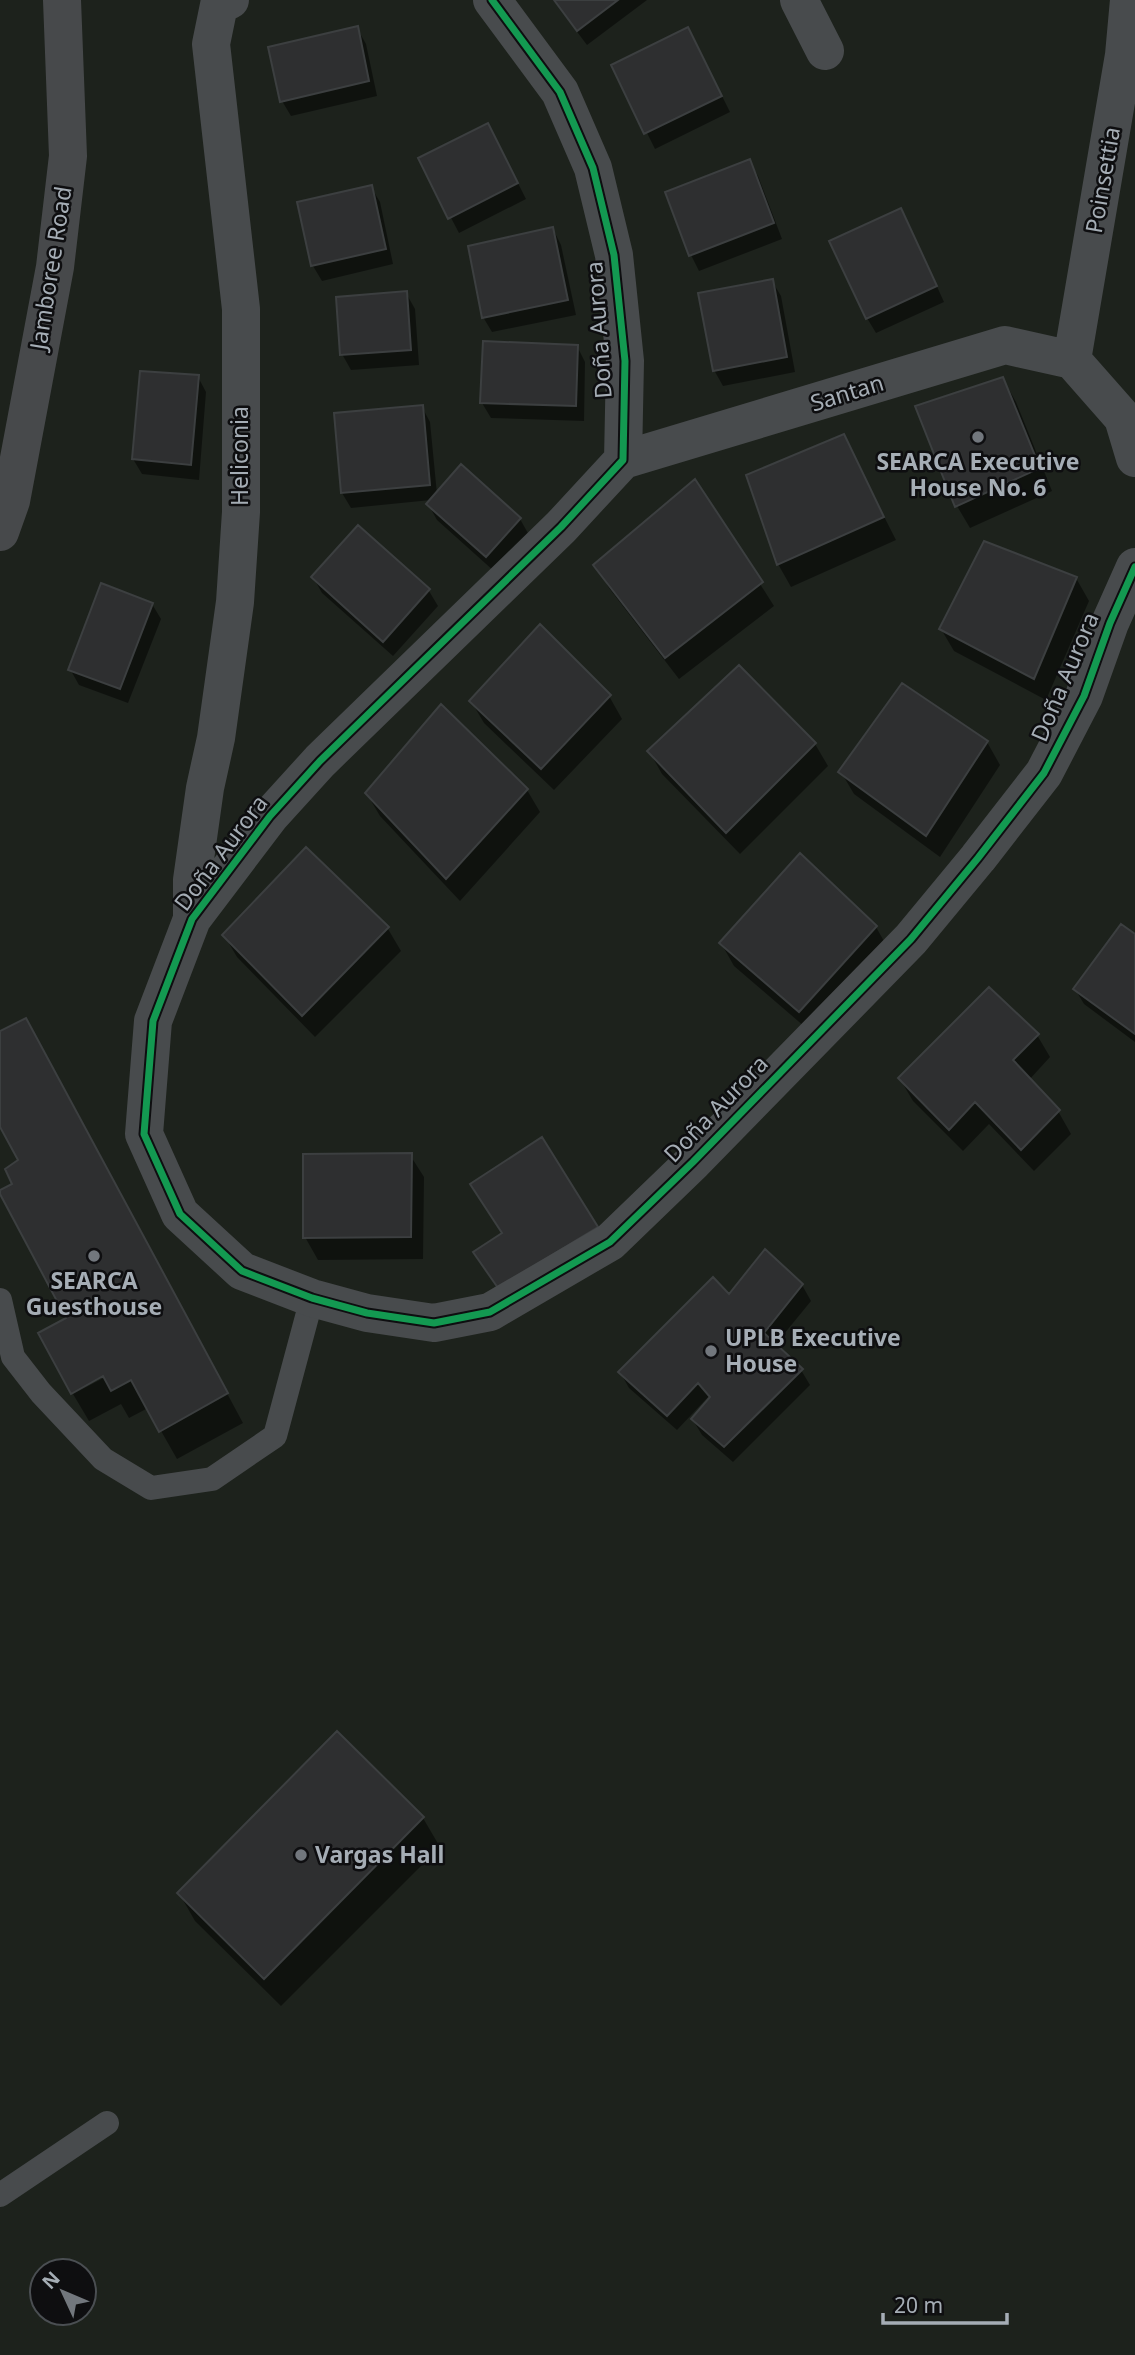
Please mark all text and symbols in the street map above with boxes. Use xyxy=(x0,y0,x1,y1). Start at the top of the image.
street label: Poinsettia xyxy=(1077,124,1127,235)
street label: Jamboree Road xyxy=(21,184,79,354)
street label: Doña Aurora xyxy=(577,260,619,400)
street label: Santan xyxy=(806,366,887,418)
street label: Heliconia xyxy=(223,406,255,506)
marker: SEARCA Executive House No. 6 xyxy=(970,429,986,445)
place label: SEARCA Executive House No. 6 xyxy=(876,445,1080,503)
street label: Doña Aurora xyxy=(1022,607,1106,746)
street label: Doña Aurora xyxy=(166,788,274,917)
street label: Doña Aurora xyxy=(656,1048,775,1169)
marker: SEARCA Guesthouse xyxy=(86,1248,102,1264)
place label: SEARCA Guesthouse xyxy=(26,1264,162,1322)
place label: UPLB Executive House xyxy=(725,1321,901,1379)
marker: UPLB Executive House xyxy=(703,1343,719,1359)
place label: Vargas Hall xyxy=(315,1838,444,1870)
marker: Vargas Hall xyxy=(293,1847,309,1863)
north arrow xyxy=(28,2257,98,2327)
text: N xyxy=(36,2266,65,2295)
scale bar xyxy=(883,2282,1007,2326)
text: 20 m xyxy=(894,2291,943,2319)

